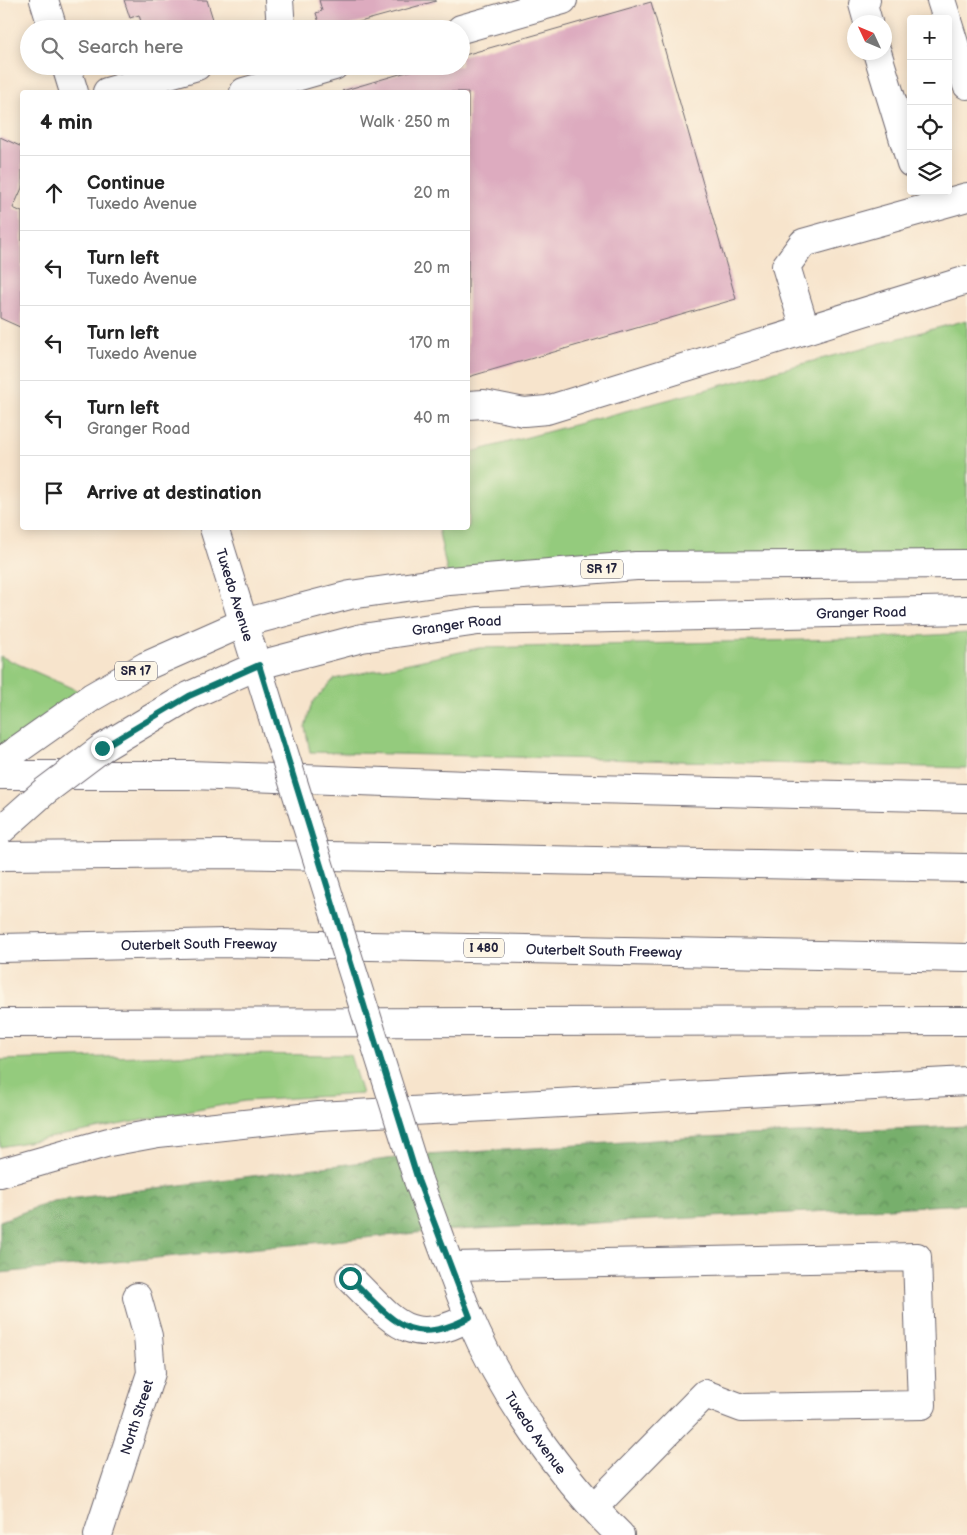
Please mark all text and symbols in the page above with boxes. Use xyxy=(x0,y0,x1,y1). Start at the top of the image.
north arrow xyxy=(847,15,892,60)
map controls xyxy=(907,15,952,195)
button: + xyxy=(907,15,952,60)
search box xyxy=(20,20,470,75)
icon: search xyxy=(38,34,66,62)
text: Search here xyxy=(78,36,183,59)
button: − xyxy=(907,60,952,105)
button: locate xyxy=(907,105,952,150)
text: 4 min xyxy=(40,110,93,135)
text: Walk · 250 m xyxy=(360,113,450,132)
button: layers xyxy=(907,150,952,195)
text: Continue xyxy=(87,172,165,195)
icon: ahead xyxy=(40,179,68,207)
text: 20 m xyxy=(414,184,450,203)
text: Tuxedo Avenue xyxy=(87,195,197,214)
text: Turn left xyxy=(87,247,159,270)
icon: left xyxy=(40,254,68,282)
text: 20 m xyxy=(414,259,450,278)
text: Tuxedo Avenue xyxy=(87,270,197,289)
text: Turn left xyxy=(87,322,159,345)
icon: left xyxy=(40,329,68,357)
text: 170 m xyxy=(409,334,450,353)
text: Tuxedo Avenue xyxy=(87,345,197,364)
text: Turn left xyxy=(87,397,159,420)
icon: left xyxy=(40,404,68,432)
text: 40 m xyxy=(413,409,450,428)
text: Granger Road xyxy=(87,420,190,439)
icon: arrive xyxy=(40,479,68,507)
text: Arrive at destination xyxy=(87,482,262,505)
street label: Tuxedo Avenue xyxy=(212,546,257,644)
road number: SR 17 xyxy=(581,560,623,578)
street label: Granger Road xyxy=(816,603,907,622)
street label: Granger Road xyxy=(411,612,502,640)
road number: SR 17 xyxy=(115,661,157,680)
route end xyxy=(91,737,114,760)
street label: Outerbelt South Freeway xyxy=(121,935,278,954)
road number: I 480 xyxy=(464,938,504,958)
street label: Outerbelt South Freeway xyxy=(526,941,683,961)
route start xyxy=(339,1267,362,1290)
street label: North Street xyxy=(117,1377,157,1457)
street label: Tuxedo Avenue xyxy=(501,1389,570,1478)

